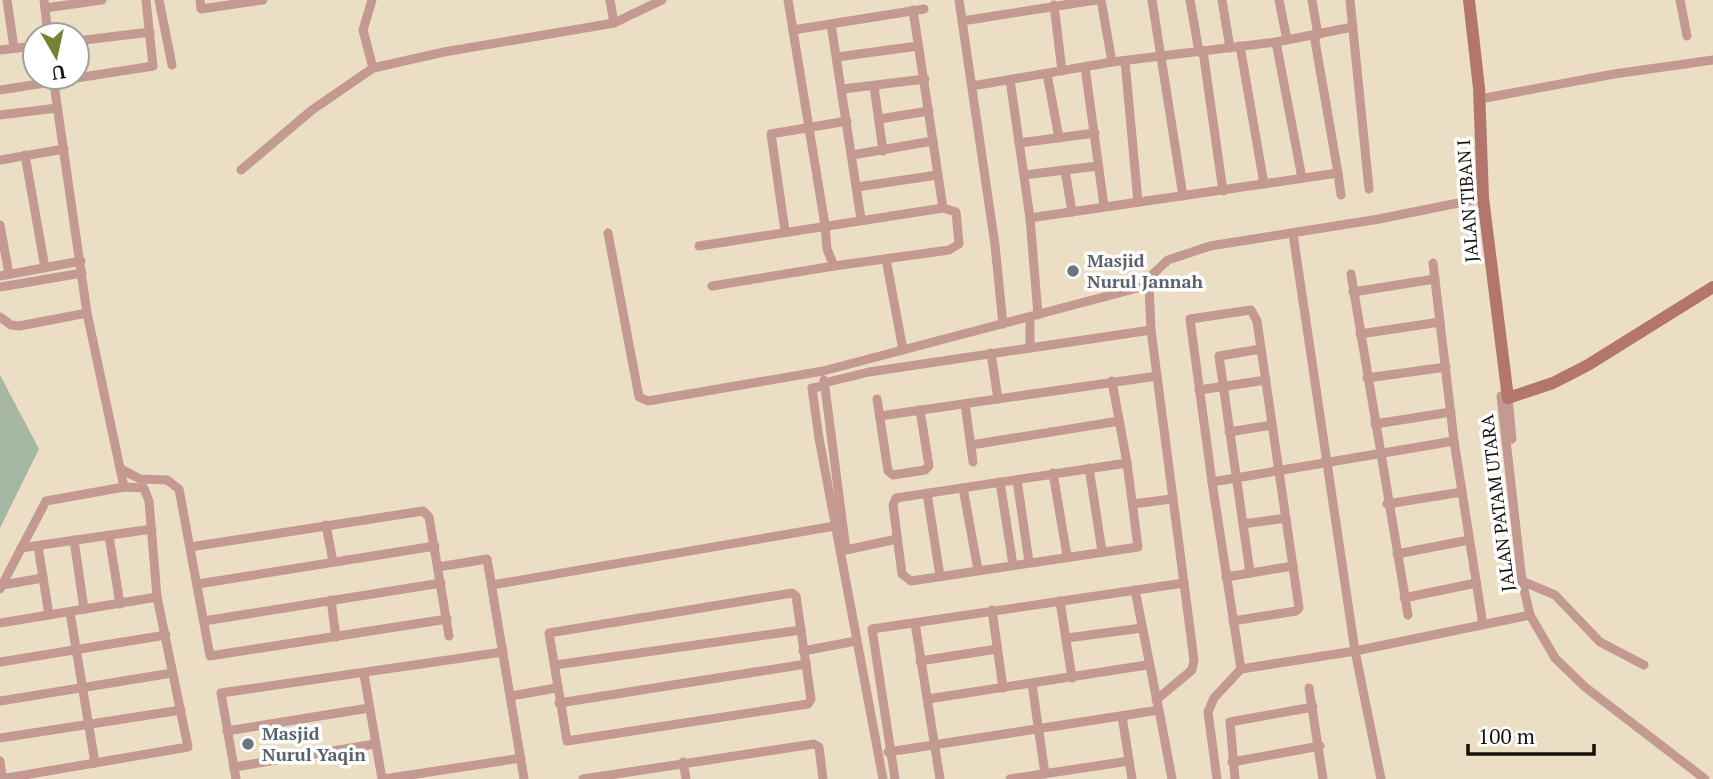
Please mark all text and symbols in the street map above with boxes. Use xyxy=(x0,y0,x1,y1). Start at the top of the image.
north arrow xyxy=(21,21,91,91)
text: U xyxy=(50,60,67,87)
street label: JALAN TIBAN I xyxy=(1451,139,1483,263)
place label: Masjid Nurul Jannah xyxy=(1087,248,1203,293)
marker: Masjid Nurul Jannah xyxy=(1065,263,1081,279)
street label: JALAN PATAM UTARA xyxy=(1474,413,1520,593)
scale bar xyxy=(1468,712,1594,756)
place label: Masjid Nurul Yaqin xyxy=(262,721,366,766)
text: 100 m xyxy=(1478,722,1535,750)
marker: Masjid Nurul Yaqin xyxy=(240,736,256,752)

